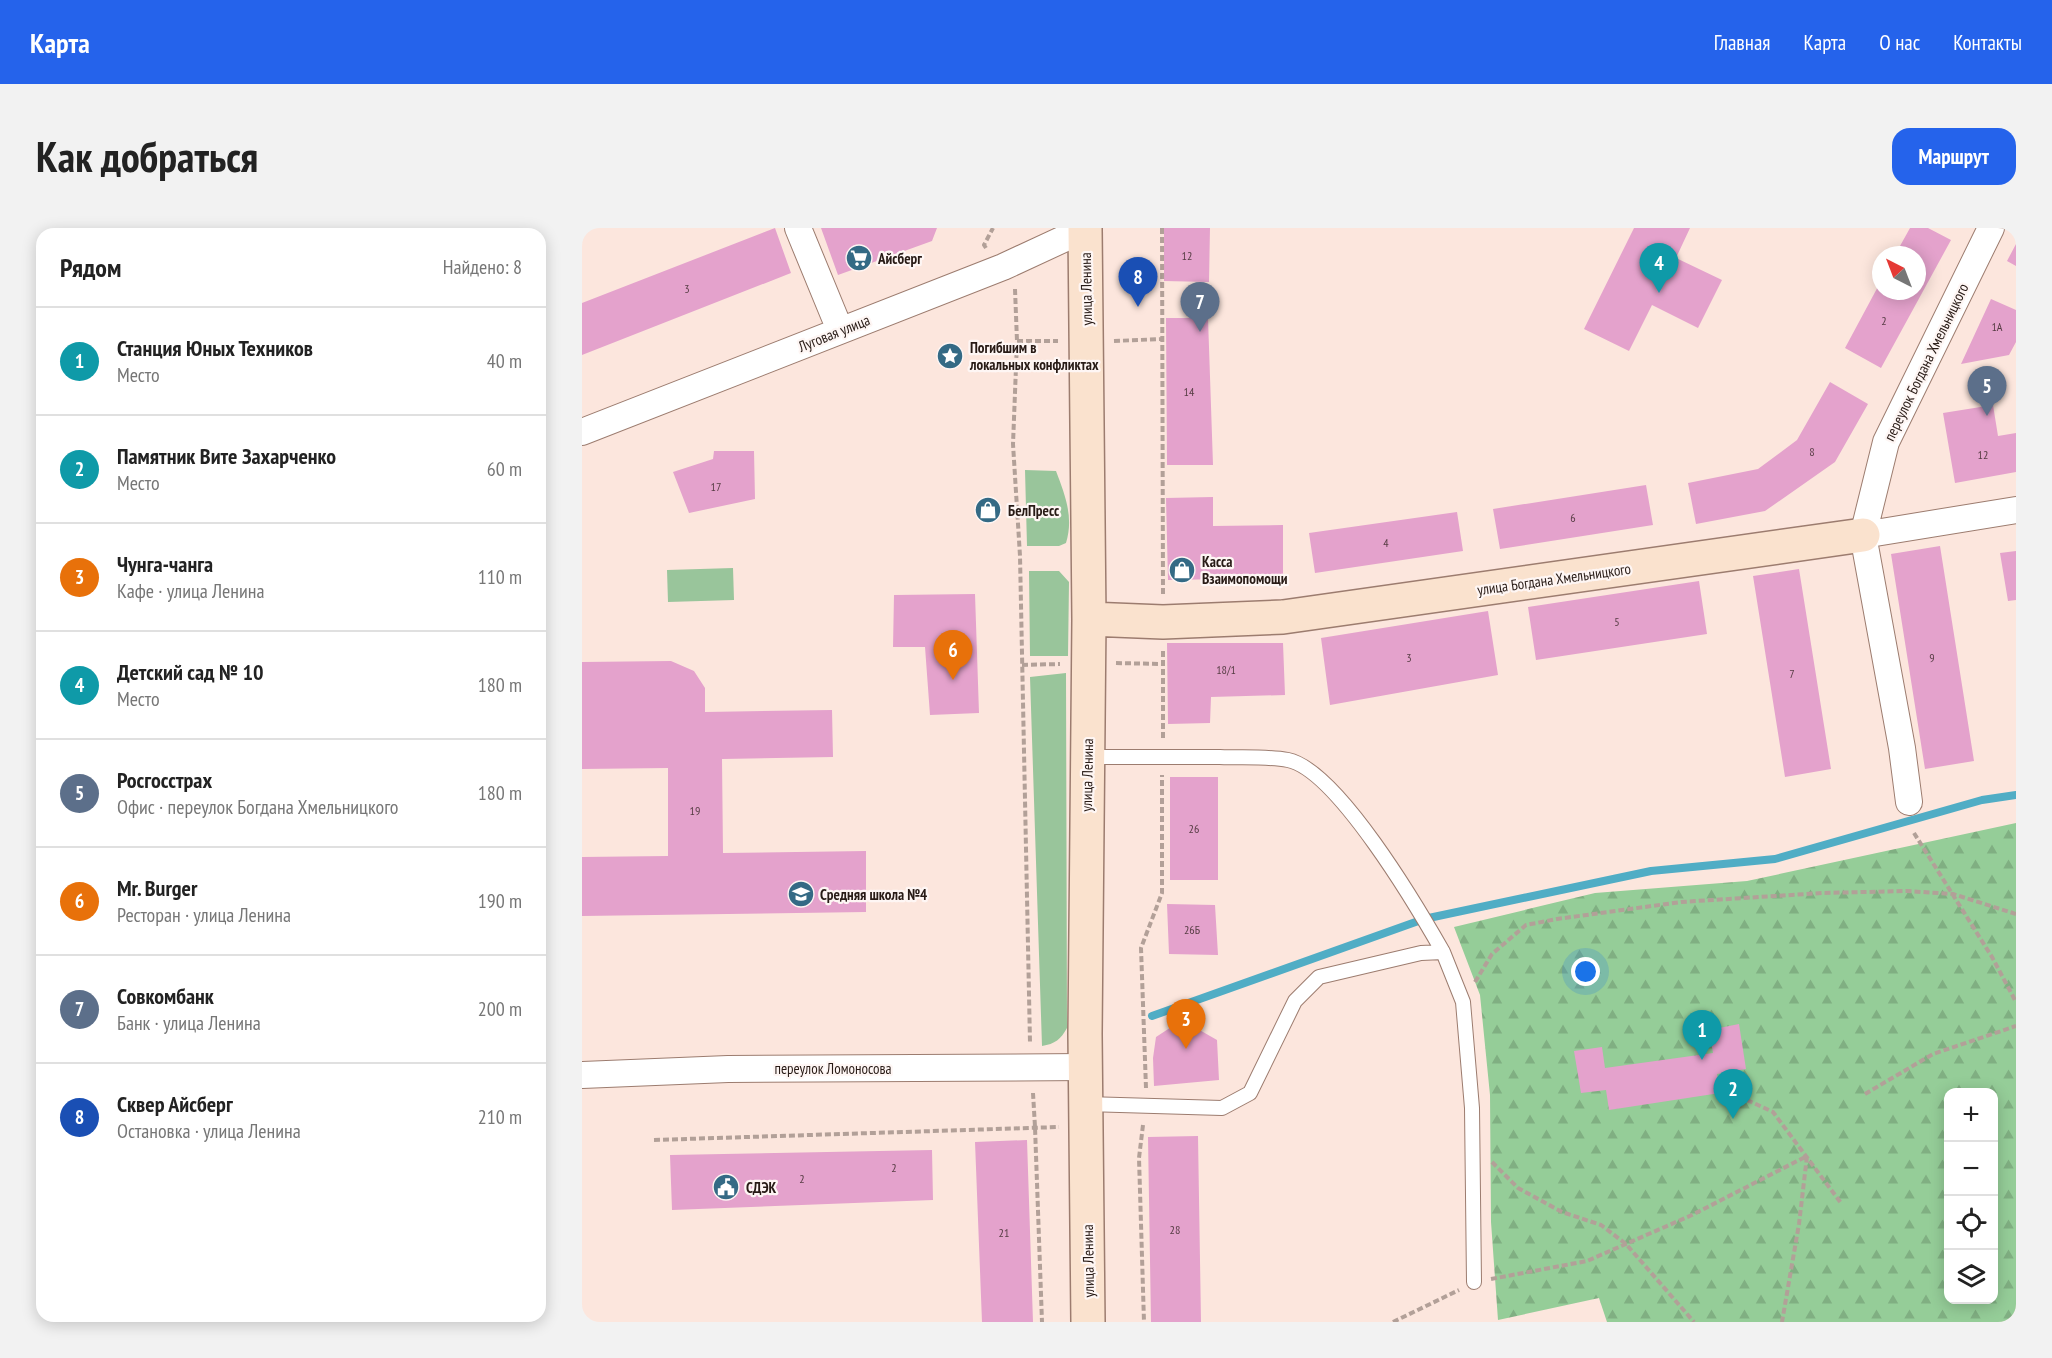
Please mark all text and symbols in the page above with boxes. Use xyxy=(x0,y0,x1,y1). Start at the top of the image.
text: Карта xyxy=(30,24,90,61)
text: Главная xyxy=(1714,29,1770,56)
text: Карта xyxy=(1803,29,1846,56)
text: О нас xyxy=(1879,29,1920,56)
text: Контакты xyxy=(1953,29,2022,56)
button: Маршрут xyxy=(1892,128,2016,185)
text: Как добраться xyxy=(36,129,258,184)
supermarket icon: Айсберг xyxy=(844,243,874,273)
pin: 4 xyxy=(1640,244,1678,293)
north arrow xyxy=(1872,246,1926,300)
house number: 12 xyxy=(1182,248,1192,263)
place label: Айсберг xyxy=(877,249,922,268)
text: Рядом xyxy=(60,251,121,284)
street label: улица Ленина xyxy=(1076,252,1096,326)
text: Найдено: 8 xyxy=(443,254,522,280)
pin: 8 xyxy=(1118,257,1158,307)
street label: переулок Богдана Хмельницкого xyxy=(1880,280,1972,444)
house number: 3 xyxy=(684,281,690,296)
pin: 7 xyxy=(1180,282,1220,332)
street label: Луговая улица xyxy=(794,310,873,356)
house number: 2 xyxy=(1881,313,1887,328)
house number: 1А xyxy=(1991,319,2003,334)
text: Станция Юных Техников xyxy=(117,334,313,362)
place label: Погибшим в локальных конфликтах xyxy=(969,338,1099,374)
place icon: Погибшим в локальных конфликтах xyxy=(935,341,965,371)
text: 1 xyxy=(75,348,84,374)
text: 40 m xyxy=(487,348,522,374)
text: Место xyxy=(117,362,160,388)
pin: 5 xyxy=(1968,366,2006,416)
house number: 14 xyxy=(1184,384,1195,399)
text: Памятник Вите Захарченко xyxy=(117,442,336,470)
house number: 8 xyxy=(1809,444,1815,459)
house number: 12 xyxy=(1978,447,1988,462)
text: 2 xyxy=(75,456,84,482)
text: 60 m xyxy=(487,456,522,482)
text: Место xyxy=(117,470,160,496)
house number: 17 xyxy=(711,479,721,494)
shop icon: БелПресс xyxy=(973,495,1003,525)
place label: БелПресс xyxy=(1008,501,1060,520)
house number: 6 xyxy=(1570,510,1576,525)
house number: 4 xyxy=(1383,535,1389,550)
text: Чунга-чанга xyxy=(117,550,213,578)
place label: Касса Взаимопомощи xyxy=(1202,552,1288,588)
shop icon: Касса Взаимопомощи xyxy=(1167,555,1197,585)
street label: улица Богдана Хмельницкого xyxy=(1476,559,1632,599)
text: 3 xyxy=(75,564,84,590)
text: 110 m xyxy=(478,564,522,590)
text: Кафе · улица Ленина xyxy=(117,578,264,604)
house number: 5 xyxy=(1614,614,1620,629)
pin: 6 xyxy=(934,630,973,680)
house number: 3 xyxy=(1406,650,1412,665)
house number: 9 xyxy=(1929,650,1935,665)
text: Детский сад № 10 xyxy=(117,658,263,686)
house number: 18/1 xyxy=(1216,662,1236,677)
house number: 7 xyxy=(1789,666,1795,681)
text: 4 xyxy=(75,672,84,698)
text: 180 m xyxy=(478,672,522,698)
text: Место xyxy=(117,686,160,712)
street label: улица Ленина xyxy=(1077,738,1097,812)
text: Росгосстрах xyxy=(117,766,212,794)
text: 5 xyxy=(75,780,84,806)
text: 180 m xyxy=(478,780,522,806)
text: Офис · переулок Богдана Хмельницкого xyxy=(117,794,398,820)
house number: 19 xyxy=(690,803,700,818)
house number: 26 xyxy=(1189,821,1199,836)
text: Mr. Burger xyxy=(117,874,197,902)
school or university icon: Средняя школа №4 xyxy=(786,879,816,909)
place label: Средняя школа №4 xyxy=(820,885,927,904)
text: 6 xyxy=(75,888,84,914)
text: 190 m xyxy=(478,888,522,914)
text: Ресторан · улица Ленина xyxy=(117,902,291,928)
house number: 26Б xyxy=(1184,922,1200,937)
your location xyxy=(1571,957,1600,986)
text: Совкомбанк xyxy=(117,982,214,1010)
text: 7 xyxy=(75,996,84,1022)
text: 200 m xyxy=(478,996,522,1022)
pin: 3 xyxy=(1166,1000,1206,1049)
text: Банк · улица Ленина xyxy=(117,1010,261,1036)
pin: 1 xyxy=(1682,1010,1722,1060)
street label: переулок Ломоносова xyxy=(774,1059,892,1078)
pin: 2 xyxy=(1714,1070,1752,1119)
map controls xyxy=(1944,1088,1998,1304)
button: + xyxy=(1944,1088,1998,1142)
text: Сквер Айсберг xyxy=(117,1090,233,1118)
text: 8 xyxy=(75,1104,84,1130)
text: 210 m xyxy=(478,1104,522,1130)
text: Остановка · улица Ленина xyxy=(117,1118,301,1144)
button: − xyxy=(1944,1142,1998,1196)
house number: 2 xyxy=(891,1160,897,1175)
house number: 2 xyxy=(799,1171,805,1186)
public building icon: СДЭК xyxy=(711,1172,741,1202)
place label: СДЭК xyxy=(746,1178,777,1197)
button: locate xyxy=(1944,1196,1998,1250)
house number: 28 xyxy=(1170,1222,1180,1237)
street label: улица Ленина xyxy=(1078,1224,1098,1298)
house number: 21 xyxy=(999,1225,1009,1240)
button: layers xyxy=(1944,1250,1998,1304)

